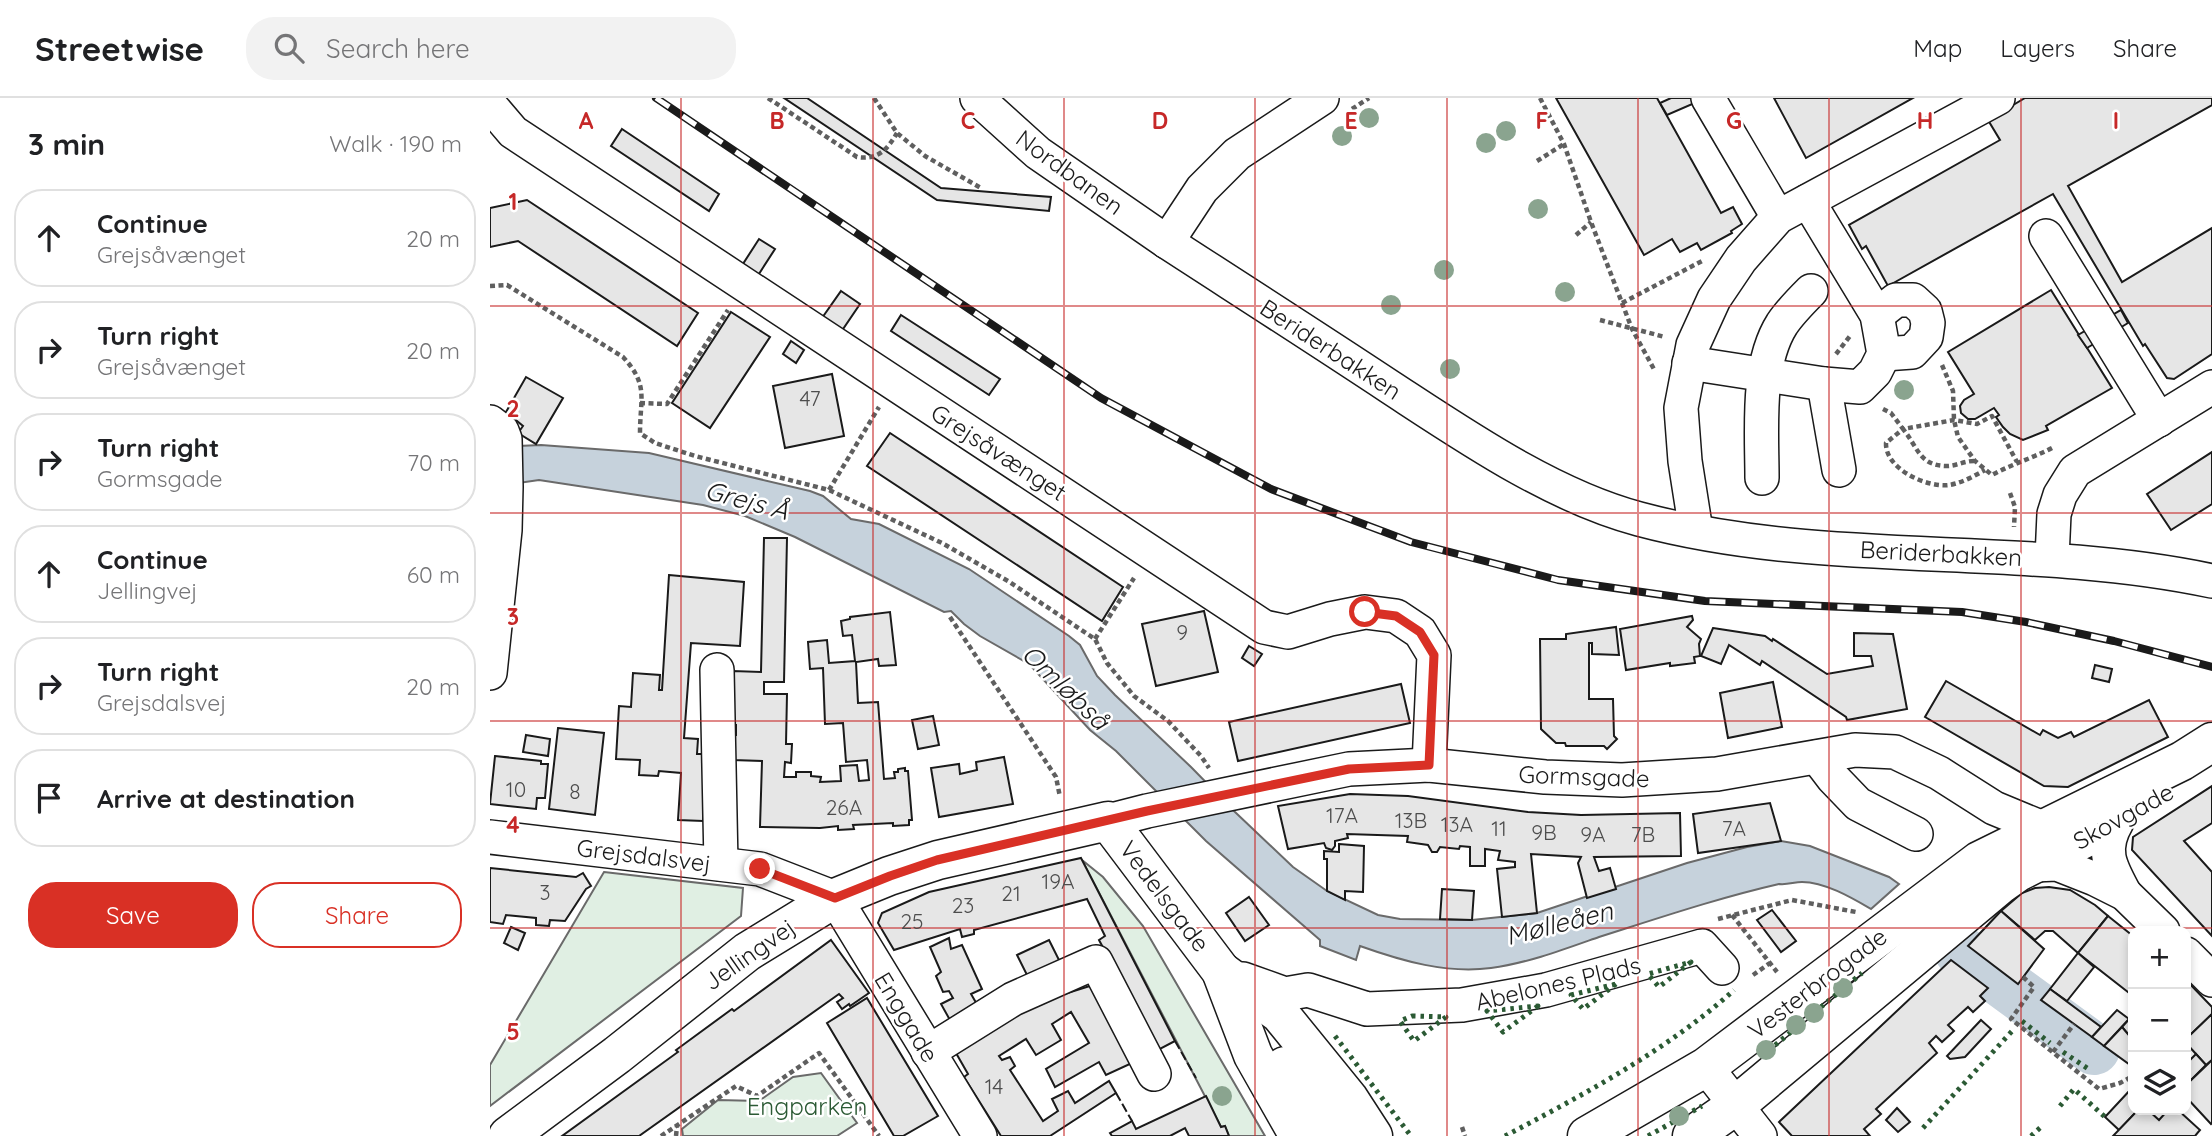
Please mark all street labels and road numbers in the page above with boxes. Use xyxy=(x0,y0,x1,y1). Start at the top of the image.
street label: Nordbanen xyxy=(1010,123,1130,221)
street label: Beriderbakken xyxy=(1255,292,1407,406)
street label: Grejsåvænget xyxy=(926,397,1072,507)
street label: Beriderbakken xyxy=(1859,534,2023,572)
street label: Gormsgade xyxy=(1518,759,1650,793)
street label: Skovgade xyxy=(2068,776,2178,856)
street label: Grejsdalsvej xyxy=(575,832,713,878)
street label: Vedelsgade xyxy=(1113,835,1217,957)
street label: Jellingvej xyxy=(697,912,801,996)
street label: Vesterbrogade xyxy=(1742,921,1892,1045)
street label: Abelones Plads xyxy=(1472,949,1644,1017)
street label: Enggade xyxy=(868,966,946,1068)

